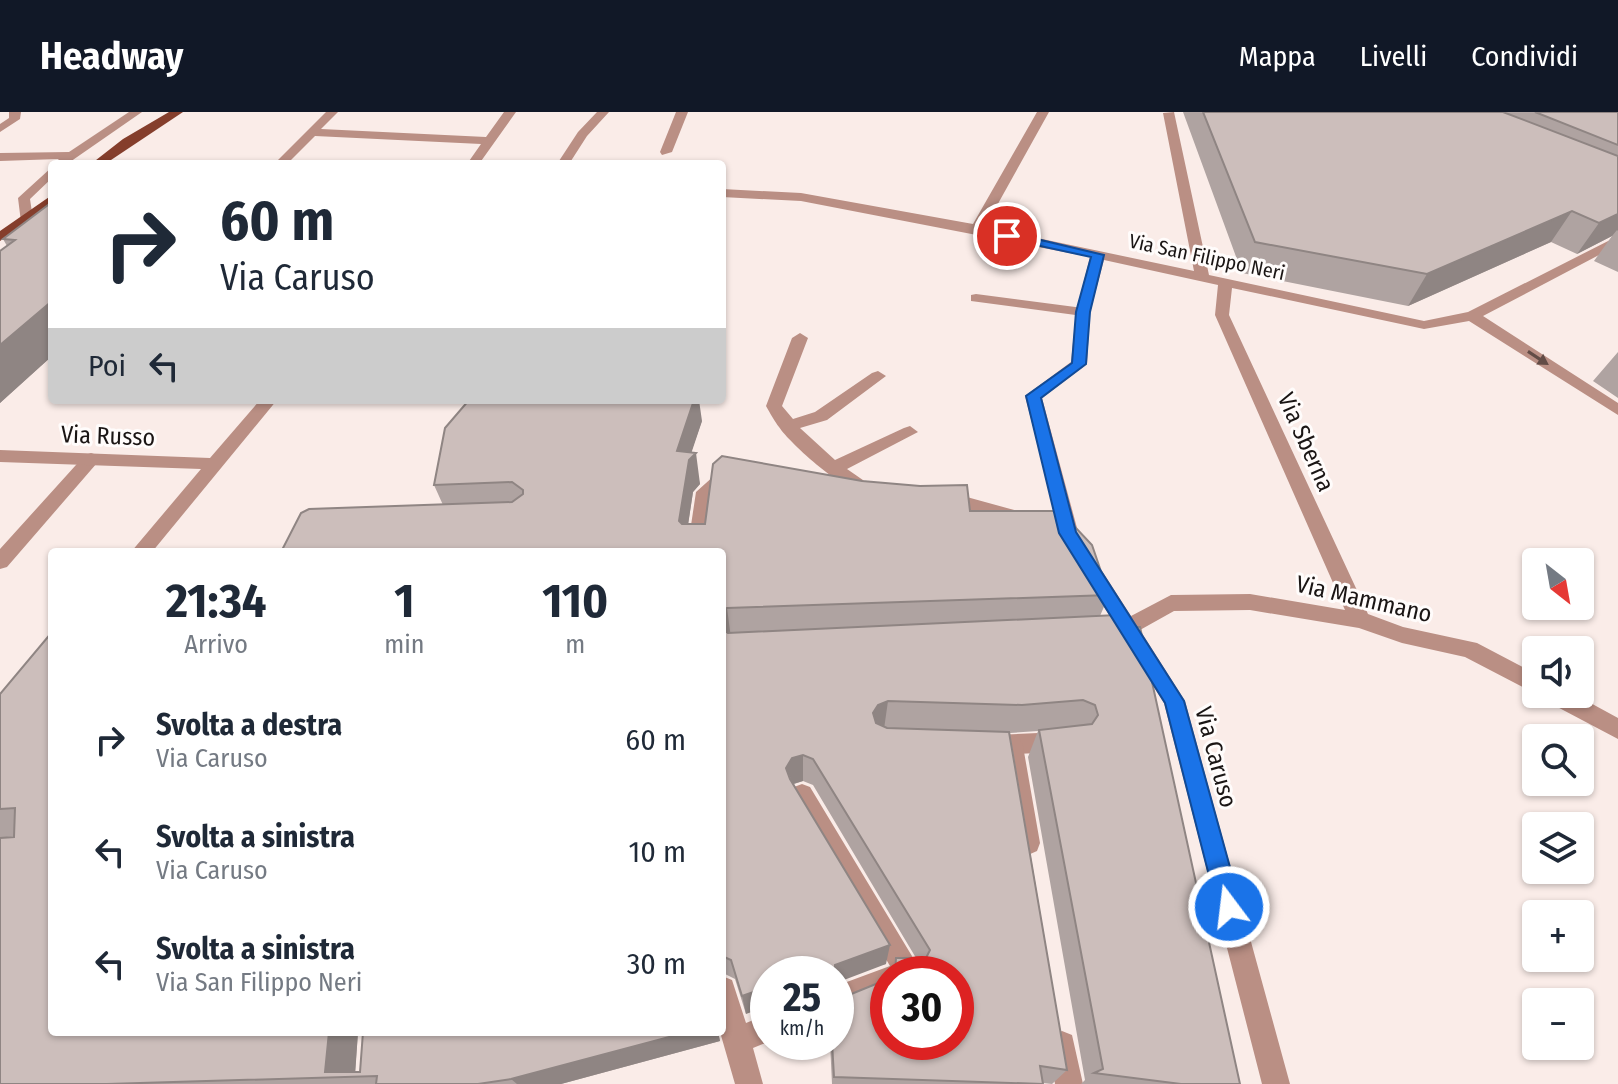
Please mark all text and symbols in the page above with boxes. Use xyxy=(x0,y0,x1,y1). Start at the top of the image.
text: Headway xyxy=(40,33,183,79)
text: Mappa xyxy=(1239,40,1316,73)
text: Livelli xyxy=(1360,40,1427,73)
text: Condividi xyxy=(1471,40,1578,73)
text: 60 m xyxy=(220,188,334,255)
icon: right xyxy=(88,192,192,296)
pin xyxy=(973,202,1041,270)
icon: arrive xyxy=(985,214,1029,258)
street label: Via San Filippo Neri xyxy=(1127,229,1287,285)
text: Via Caruso xyxy=(220,256,375,300)
icon: left xyxy=(142,344,186,388)
text: Poi xyxy=(88,348,126,384)
one-way arrow xyxy=(1527,351,1549,365)
street label: Via Sberna xyxy=(1272,388,1340,496)
street label: Via Russo xyxy=(60,420,156,452)
north arrow xyxy=(1522,548,1594,620)
map controls xyxy=(1522,548,1594,1060)
street label: Via Mammano xyxy=(1293,570,1435,628)
text: 21:34 xyxy=(166,572,267,630)
text: 1 xyxy=(394,572,415,630)
text: 110 xyxy=(542,572,608,630)
text: Arrivo xyxy=(184,629,248,660)
text: min xyxy=(384,629,425,660)
text: m xyxy=(565,629,585,660)
button: sound xyxy=(1522,636,1594,708)
street label: Via Caruso xyxy=(1189,704,1243,810)
text: Svolta a destra xyxy=(156,707,342,743)
icon: right xyxy=(88,718,132,762)
text: 60 m xyxy=(625,722,686,758)
button: search xyxy=(1522,724,1594,796)
text: Via Caruso xyxy=(156,743,268,774)
button: layers xyxy=(1522,812,1594,884)
text: Svolta a sinistra xyxy=(156,819,355,855)
icon: left xyxy=(88,830,132,874)
text: 10 m xyxy=(629,834,686,870)
text: Via Caruso xyxy=(156,855,268,886)
position arrow xyxy=(1187,865,1271,949)
button: + xyxy=(1522,900,1594,972)
text: Svolta a sinistra xyxy=(156,931,355,967)
icon: left xyxy=(88,942,132,986)
text: 30 m xyxy=(627,946,686,982)
speed limit sign: 30 xyxy=(870,956,974,1060)
text: Via San Filippo Neri xyxy=(156,967,362,998)
text: 25 xyxy=(783,974,821,1022)
button: − xyxy=(1522,988,1594,1060)
text: km/h xyxy=(780,1016,824,1040)

